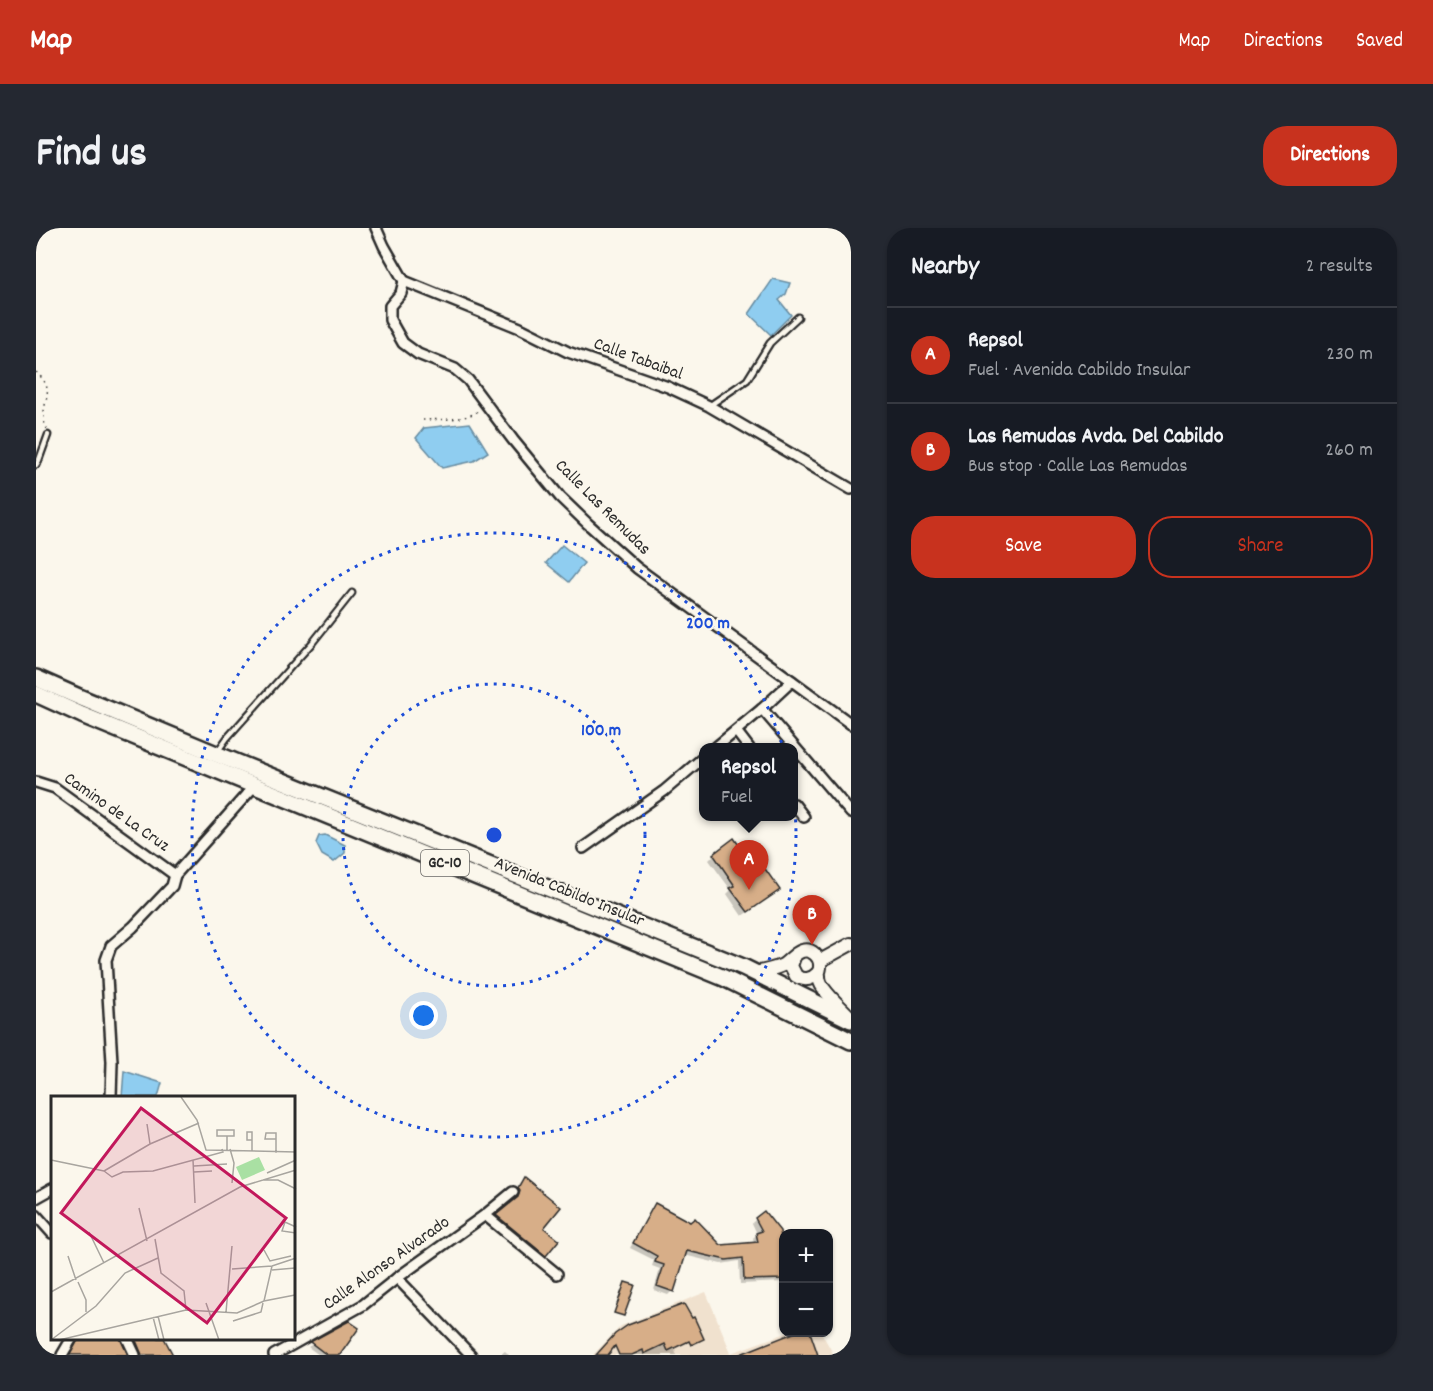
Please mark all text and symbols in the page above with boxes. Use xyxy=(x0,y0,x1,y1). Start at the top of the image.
text: Map xyxy=(30,22,72,62)
text: Map xyxy=(1179,27,1210,57)
text: Directions xyxy=(1243,27,1323,57)
text: Saved xyxy=(1356,27,1403,57)
text: Find us xyxy=(36,126,147,186)
button: Directions xyxy=(1263,126,1397,186)
text: Nearby xyxy=(911,249,979,286)
text: 2 results xyxy=(1306,253,1373,281)
text: Repsol xyxy=(968,326,1023,357)
street label: Calle Tabaibal xyxy=(590,332,687,388)
text: A xyxy=(925,341,936,369)
text: 230 m xyxy=(1326,341,1373,369)
text: Fuel · Avenida Cabildo Insular xyxy=(968,357,1190,385)
text: Las Remudas Avda. Del Cabildo xyxy=(968,422,1223,453)
text: B xyxy=(926,437,935,465)
text: 260 m xyxy=(1325,437,1373,465)
text: Bus stop · Calle Las Remudas xyxy=(968,453,1188,481)
street label: Calle Las Remudas xyxy=(548,454,656,562)
button: Save xyxy=(911,516,1136,578)
button: Share xyxy=(1148,516,1373,578)
text: 200 m xyxy=(686,612,730,637)
text: 100 m xyxy=(581,719,621,744)
popup xyxy=(699,743,798,821)
text: Repsol xyxy=(721,753,776,784)
street label: Camino de La Cruz xyxy=(58,767,174,859)
text: Fuel xyxy=(721,784,752,812)
centre of rings xyxy=(484,825,504,845)
pin: A xyxy=(730,840,768,890)
road number: GC-10 xyxy=(421,850,469,876)
street label: Avenida Cabildo Insular xyxy=(490,851,648,935)
pin: B xyxy=(792,896,832,945)
your location xyxy=(409,1001,438,1030)
inset map xyxy=(51,1096,296,1340)
street label: Calle Alonso Alvarado xyxy=(319,1211,455,1317)
map controls xyxy=(779,1229,833,1337)
button: + xyxy=(779,1229,833,1283)
button: − xyxy=(779,1283,833,1337)

